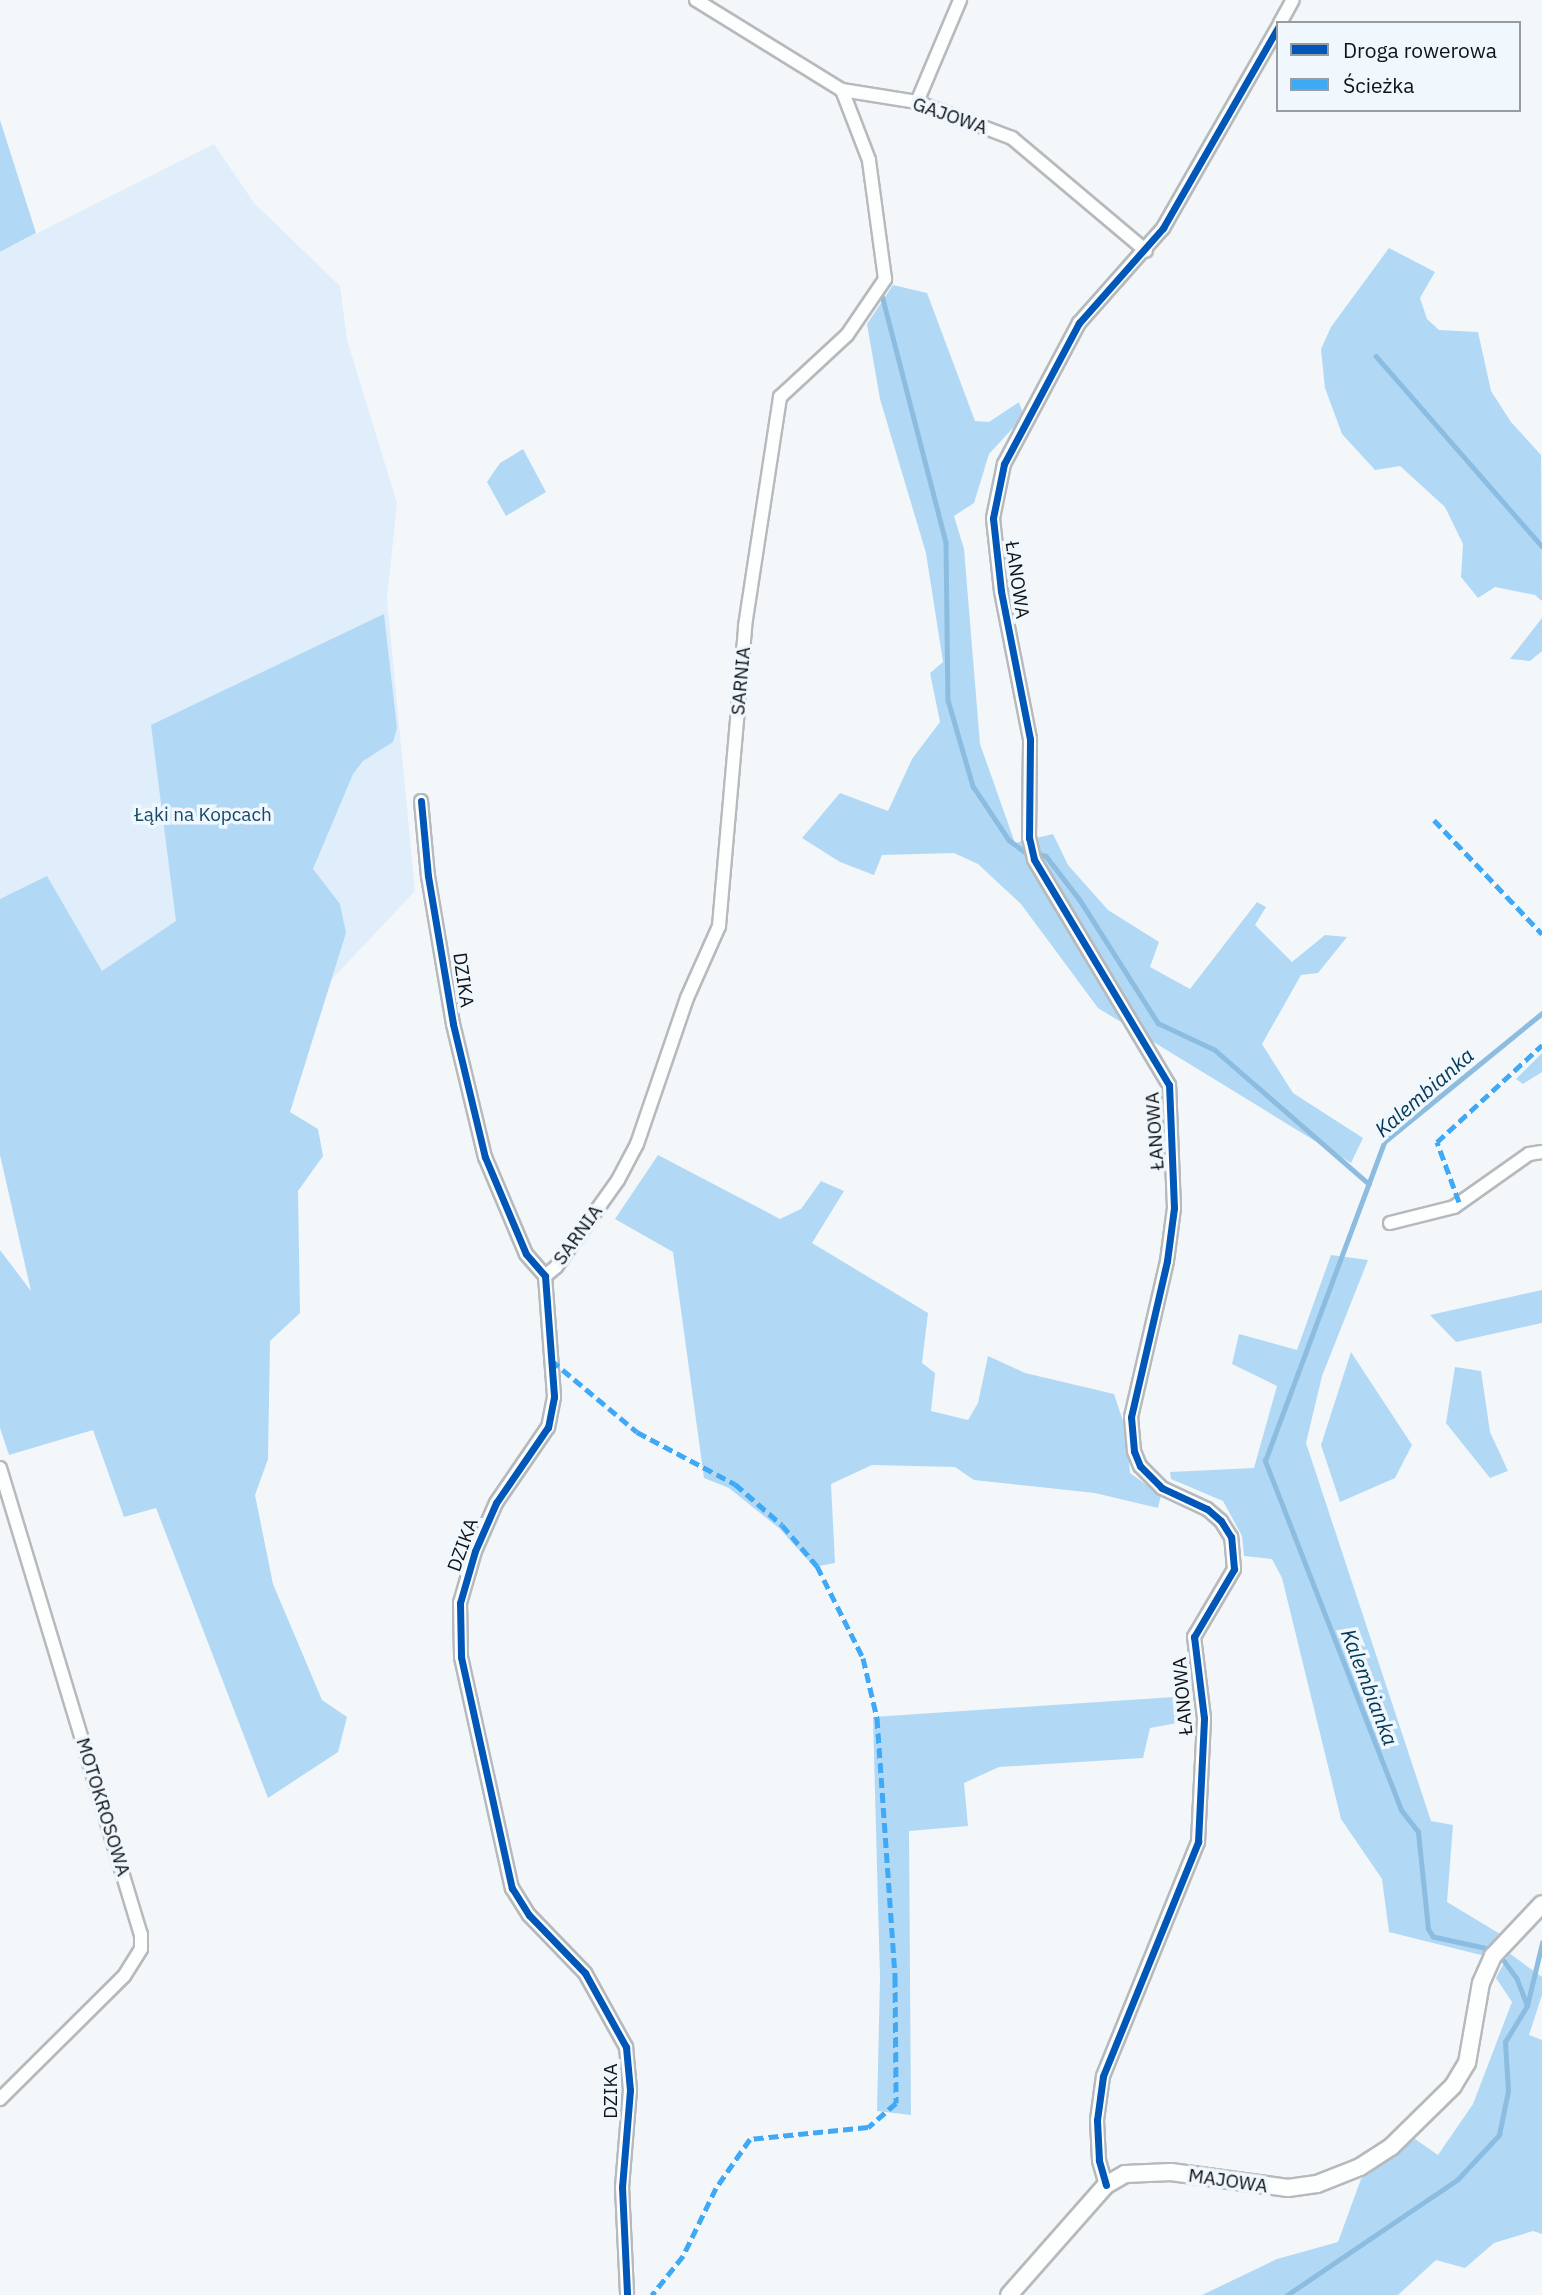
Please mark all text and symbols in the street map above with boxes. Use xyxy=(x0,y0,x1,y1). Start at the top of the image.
legend xyxy=(1276,21,1521,112)
text: Droga rowerowa xyxy=(1343,36,1497,64)
text: Ścieżka xyxy=(1343,71,1414,99)
street label: GAJOWA xyxy=(910,93,990,139)
street label: ŁANOWA xyxy=(1000,540,1034,620)
street label: SARNIA xyxy=(727,646,755,716)
park label: Łąki na Kopcach xyxy=(134,804,272,826)
street label: DZIKA xyxy=(448,951,478,1009)
water label: Kalembianka xyxy=(1369,1042,1479,1142)
street label: ŁANOWA xyxy=(1141,1091,1169,1171)
street label: SARNIA xyxy=(549,1201,607,1269)
street label: DZIKA xyxy=(443,1515,483,1575)
water label: Kalembianka xyxy=(1336,1625,1404,1749)
street label: ŁANOWA xyxy=(1168,1656,1198,1736)
street label: MOTOKROSOWA xyxy=(71,1735,135,1879)
street label: DZIKA xyxy=(600,2063,622,2119)
street label: MAJOWA xyxy=(1187,2164,1269,2198)

